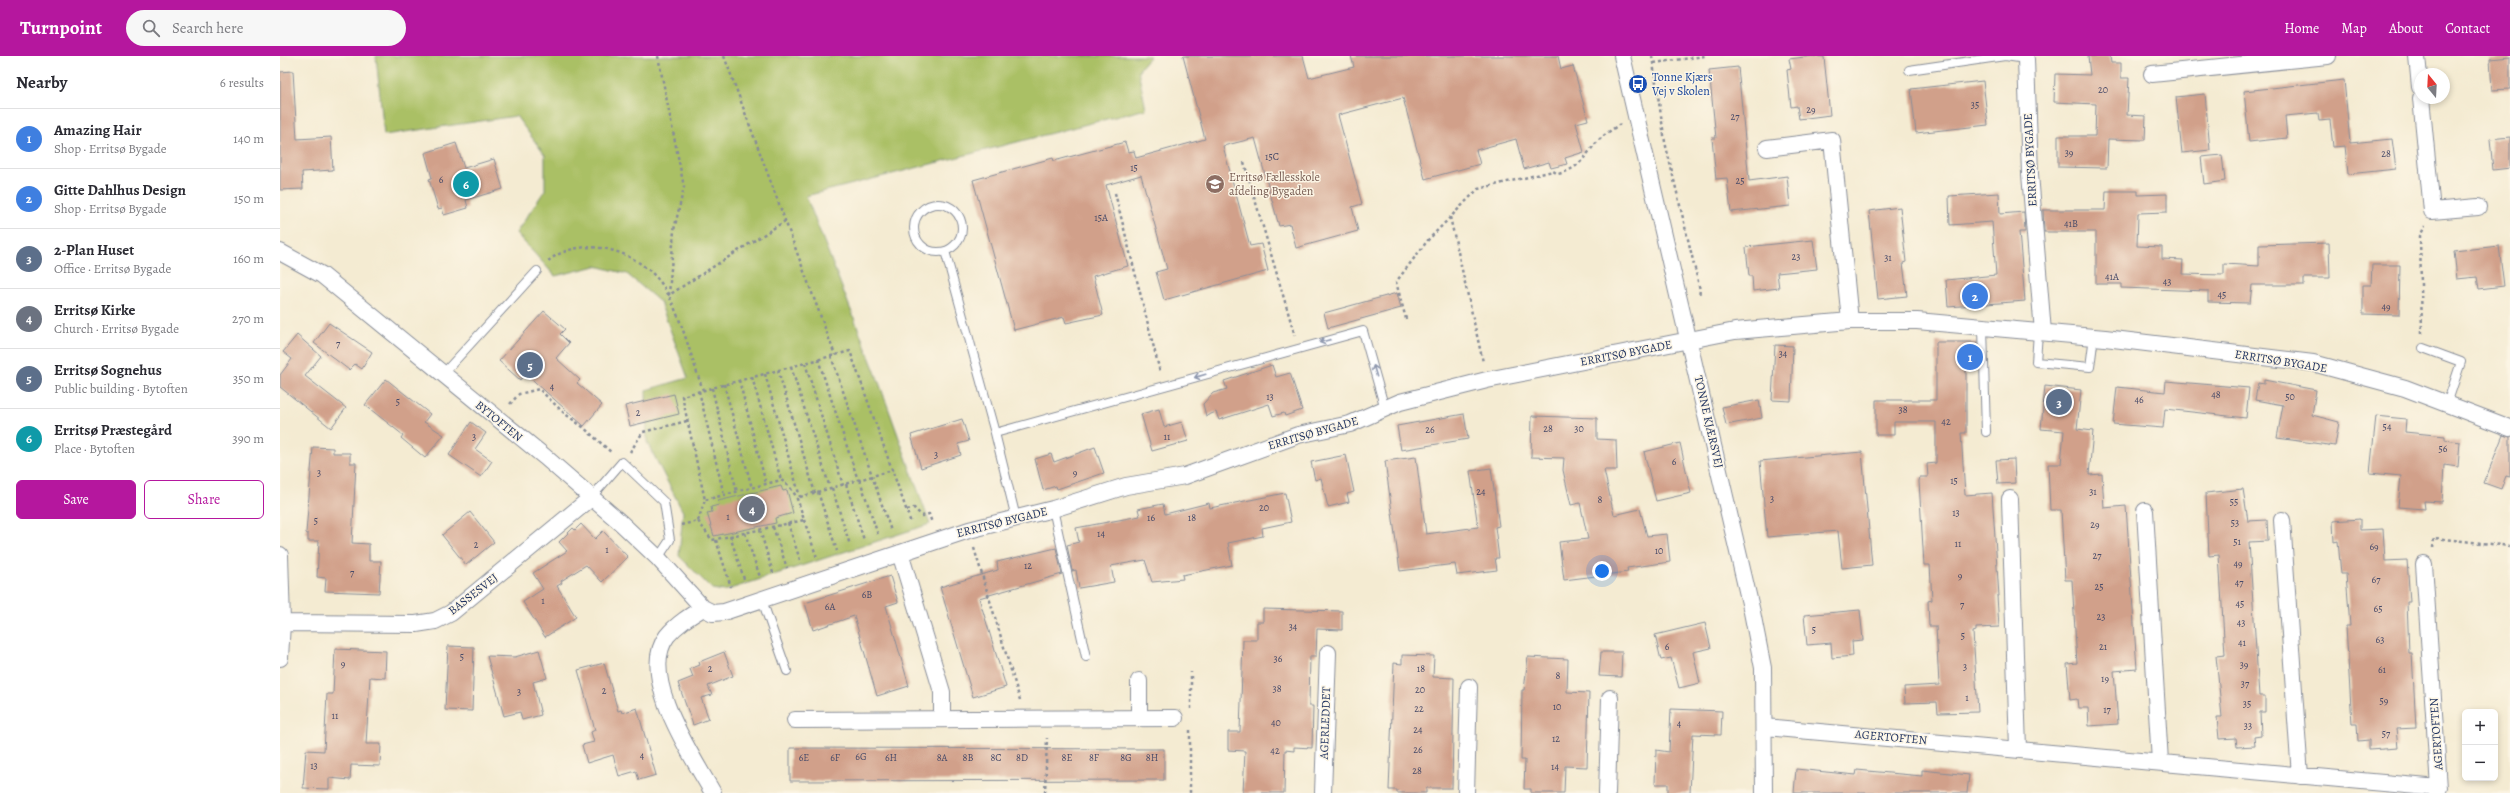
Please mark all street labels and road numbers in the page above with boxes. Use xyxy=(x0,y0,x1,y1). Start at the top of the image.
street label: ERRITSØ BYGADE xyxy=(2020,113,2040,207)
street label: ERRITSØ BYGADE xyxy=(1579,336,1673,370)
street label: ERRITSØ BYGADE xyxy=(2234,346,2328,376)
street label: TONNE KJÆRSVEJ xyxy=(1691,374,1727,470)
street label: BYTOFTEN xyxy=(472,397,526,445)
street label: ERRITSØ BYGADE xyxy=(1266,412,1360,454)
street label: ERRITSØ BYGADE xyxy=(955,503,1049,541)
street label: BASSESVEJ xyxy=(445,570,501,618)
street label: AGERLEDDET xyxy=(1316,686,1334,761)
street label: AGERTOFTEN xyxy=(2425,697,2447,772)
street label: AGERTOFTEN xyxy=(1853,726,1928,748)

